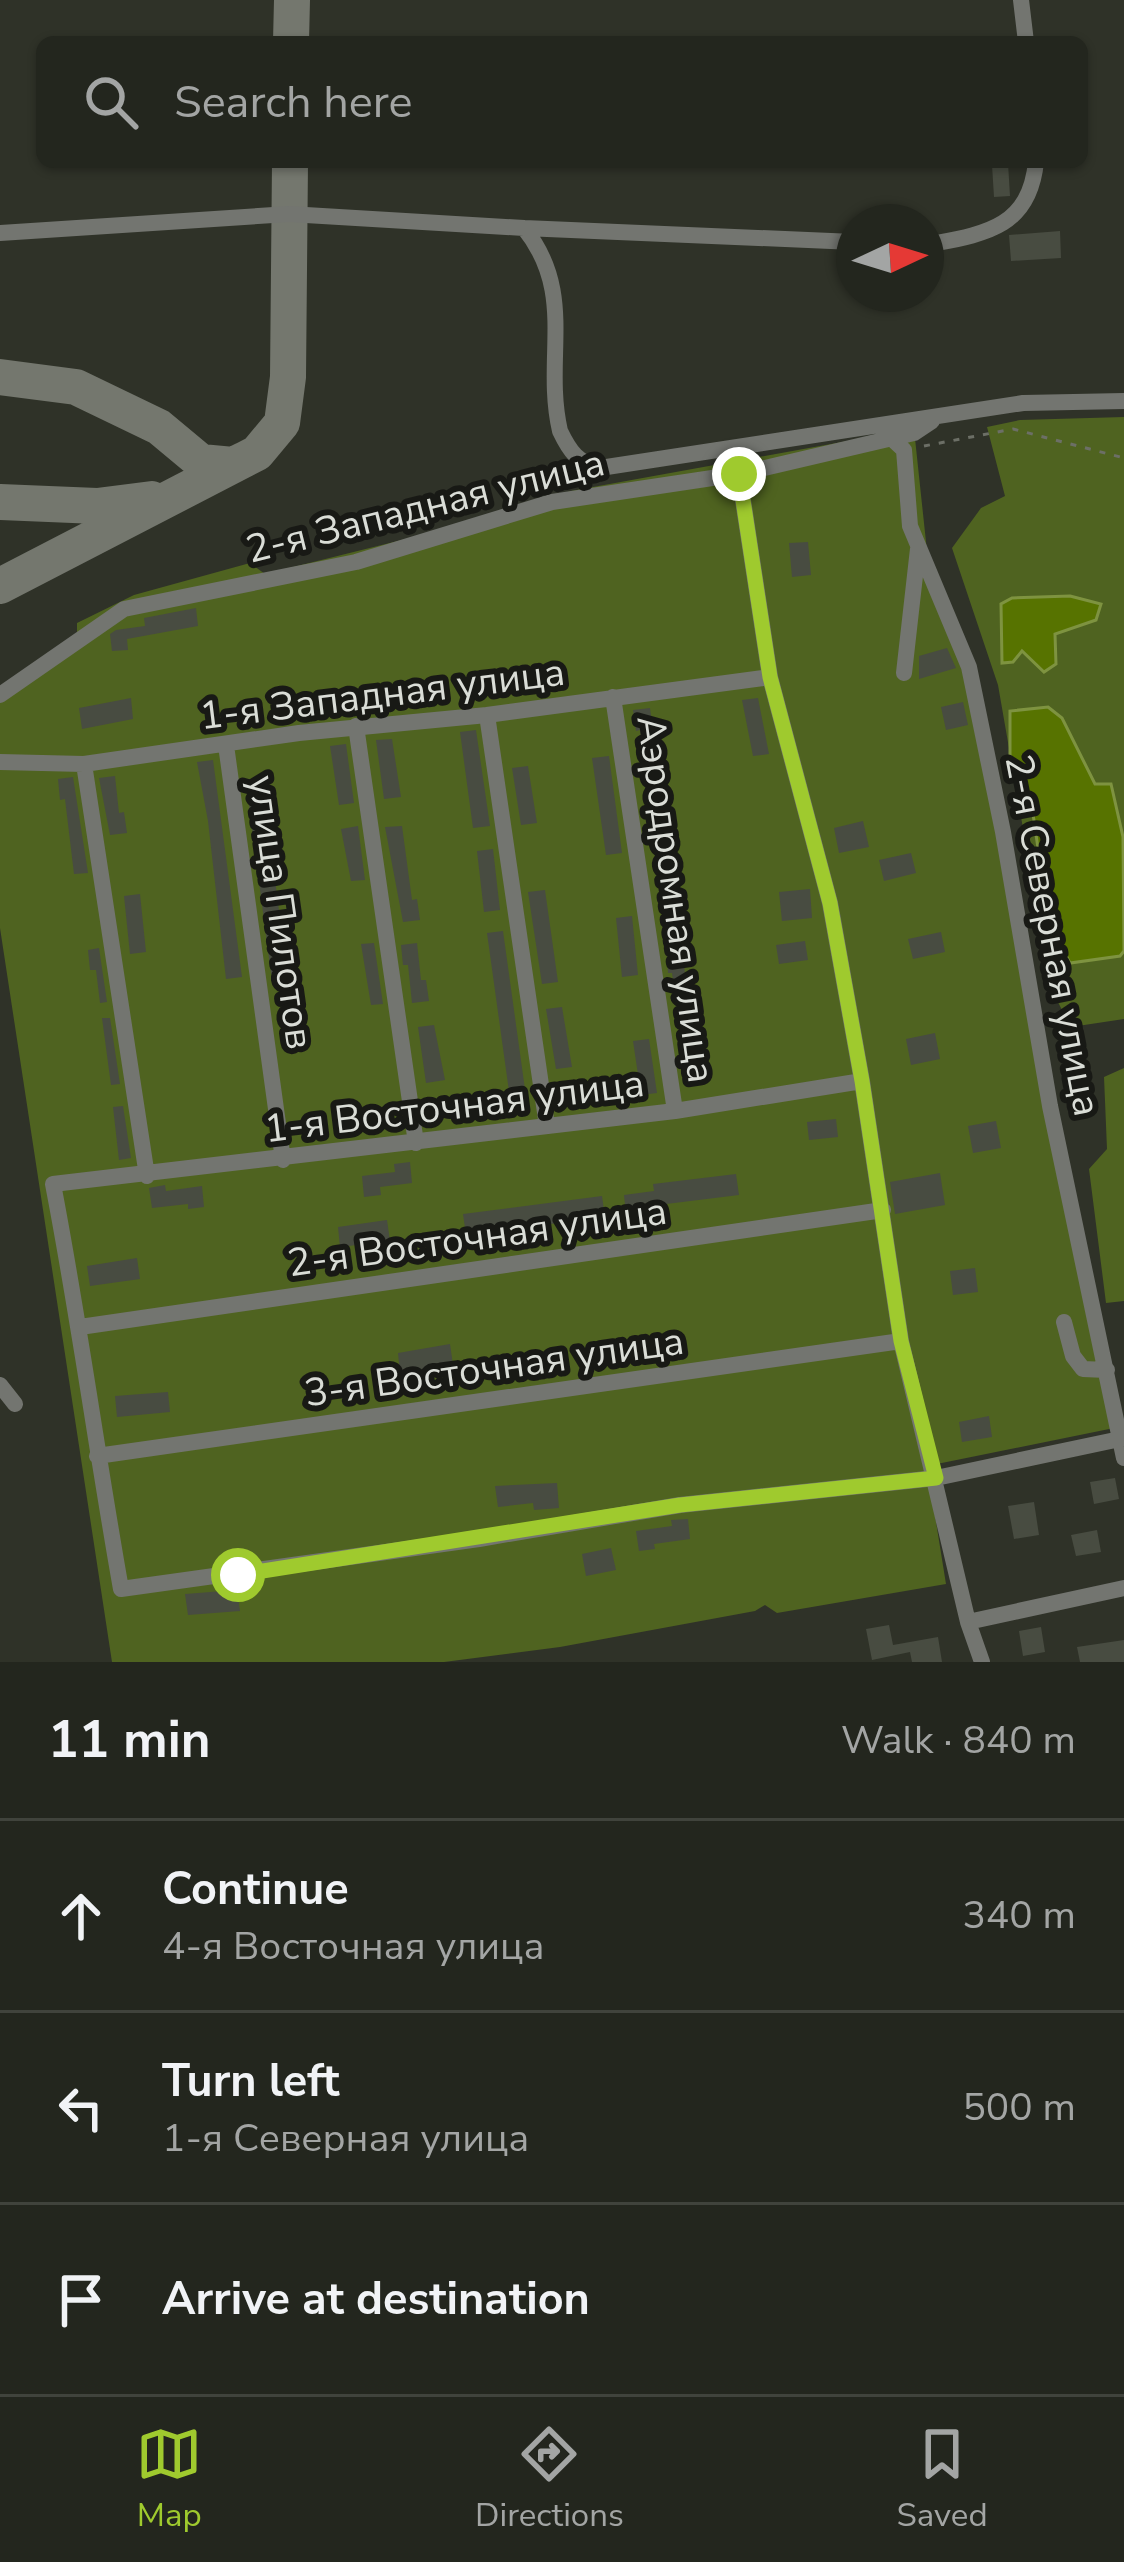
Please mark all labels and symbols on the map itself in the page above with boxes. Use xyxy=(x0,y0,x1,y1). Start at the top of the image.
north arrow xyxy=(836,204,944,312)
street label: 2-я Западная улица xyxy=(241,436,610,577)
route end xyxy=(712,447,766,501)
street label: 1-я Западная улица xyxy=(197,646,568,743)
street label: Аэродромная улица xyxy=(623,712,728,1086)
street label: 2-я Северная улица xyxy=(991,750,1114,1121)
street label: улица Пилотов xyxy=(235,772,326,1053)
street label: 1-я Восточная улица xyxy=(261,1057,647,1156)
street label: 2-я Восточная улица xyxy=(284,1185,670,1290)
street label: 3-я Восточная улица xyxy=(301,1315,687,1420)
route start xyxy=(211,1548,265,1602)

